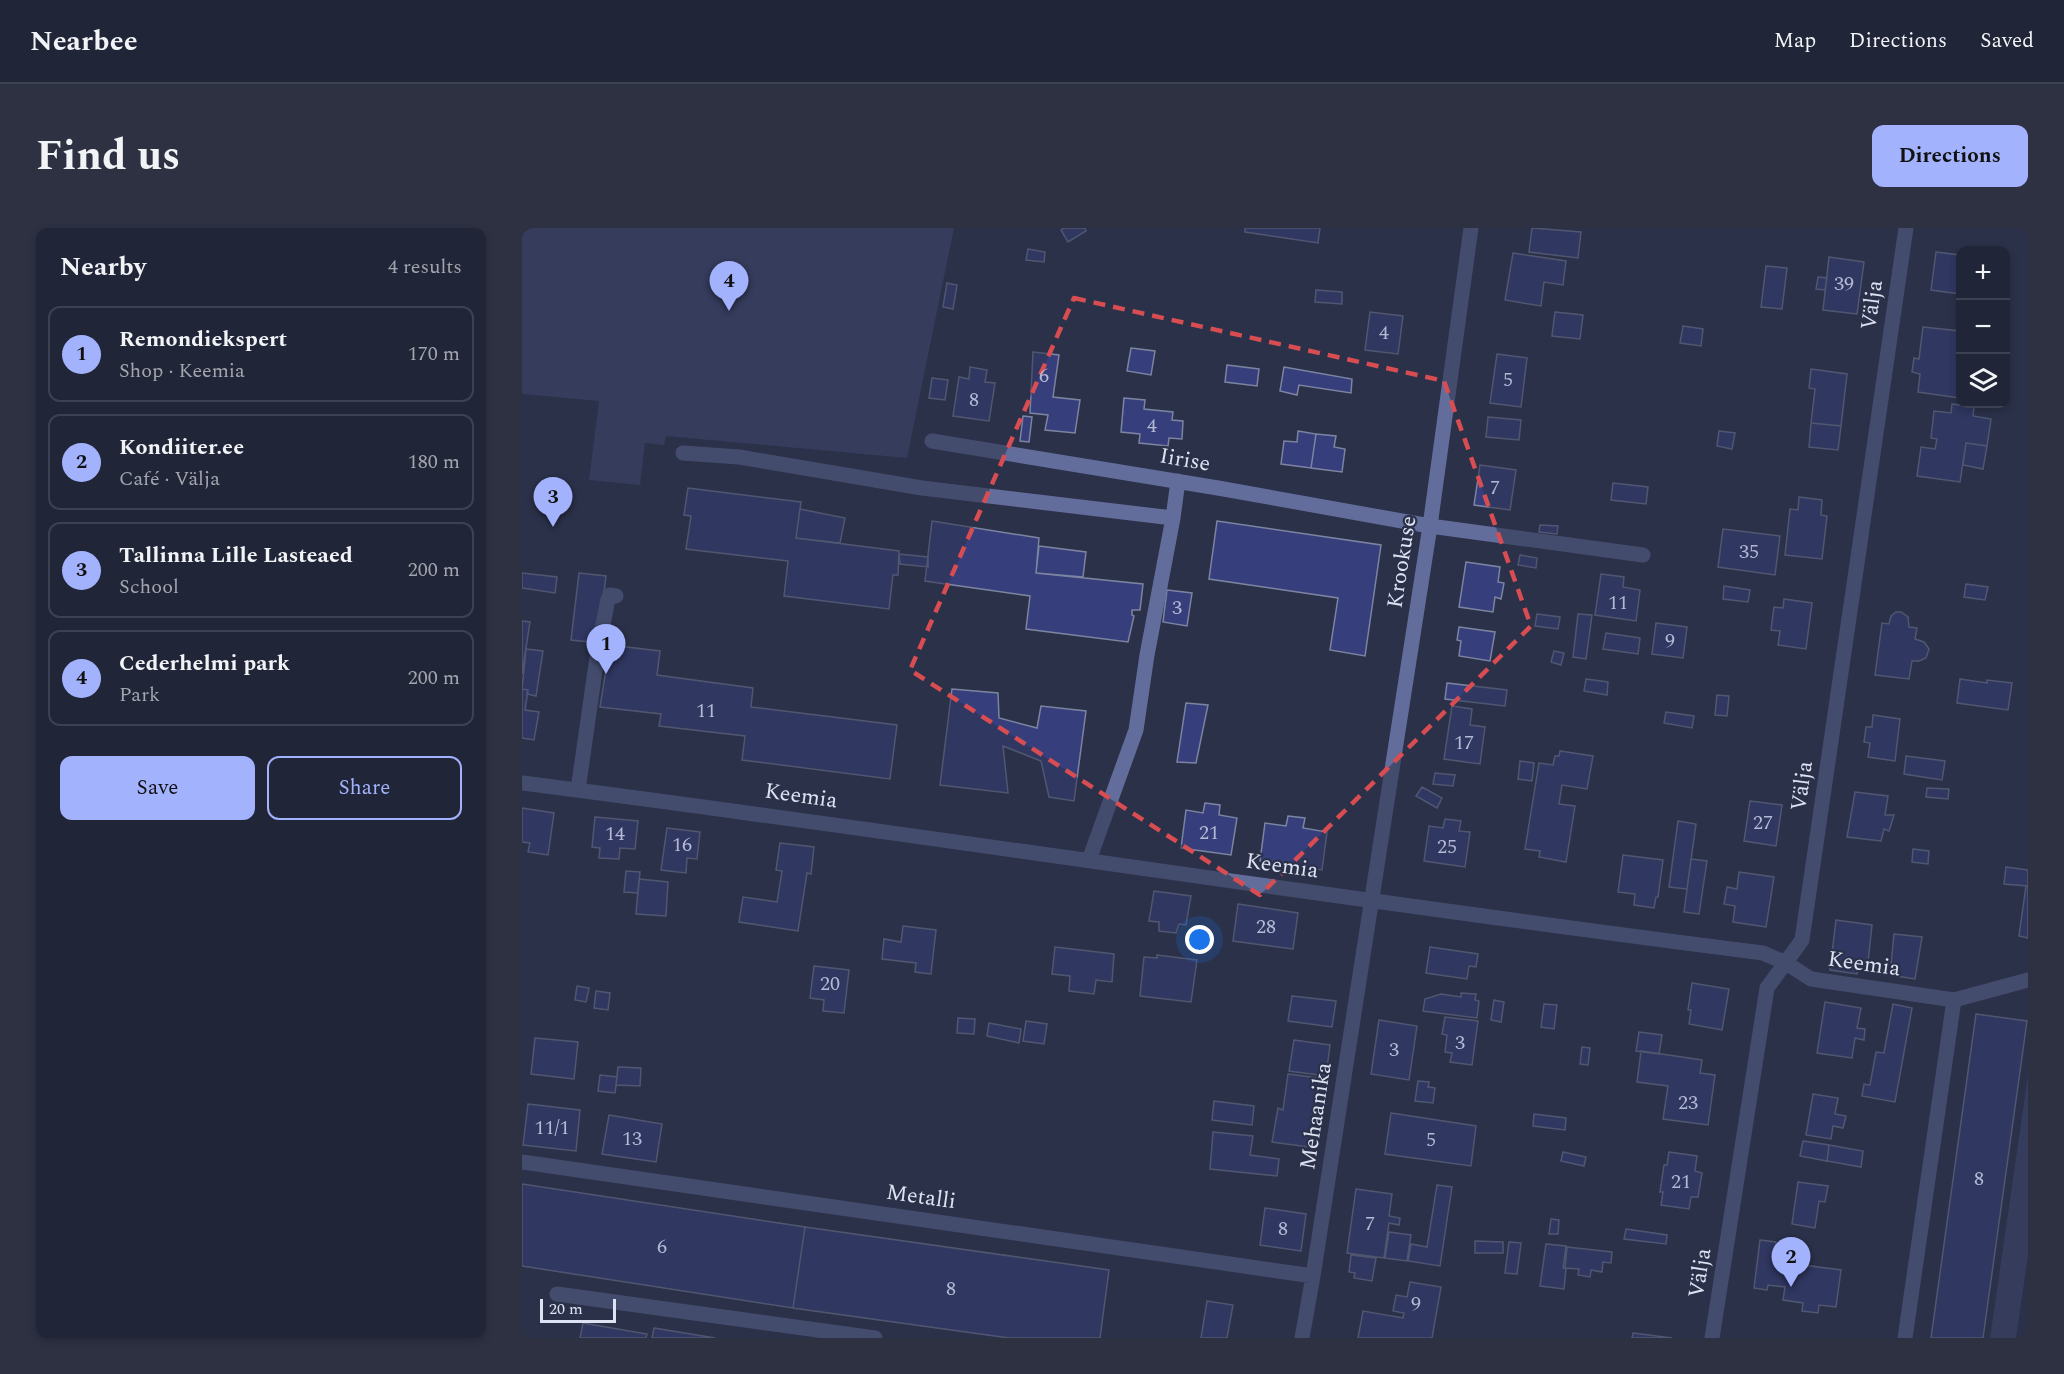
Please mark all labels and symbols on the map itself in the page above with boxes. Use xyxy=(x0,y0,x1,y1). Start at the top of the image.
pin: 4 xyxy=(710,262,748,311)
house number: 39 xyxy=(1834,269,1854,299)
street label: Välja xyxy=(1852,278,1892,332)
house number: 4 xyxy=(1379,318,1389,348)
house number: 6 xyxy=(1039,361,1049,391)
house number: 5 xyxy=(1503,365,1513,395)
house number: 8 xyxy=(969,385,979,415)
house number: 4 xyxy=(1147,411,1157,441)
street label: Iirise xyxy=(1157,439,1213,481)
house number: 7 xyxy=(1490,473,1500,503)
pin: 3 xyxy=(534,478,573,527)
street label: Krookuse xyxy=(1378,513,1426,611)
house number: 35 xyxy=(1739,537,1759,567)
house number: 11 xyxy=(1608,588,1628,618)
house number: 3 xyxy=(1172,593,1182,623)
pin: 1 xyxy=(586,624,626,674)
house number: 9 xyxy=(1665,626,1675,656)
house number: 11 xyxy=(696,696,716,726)
house number: 17 xyxy=(1454,728,1474,758)
street label: Välja xyxy=(1782,759,1822,813)
street label: Keemia xyxy=(762,775,840,817)
house number: 27 xyxy=(1753,808,1773,838)
house number: 21 xyxy=(1199,818,1219,848)
house number: 14 xyxy=(605,819,625,849)
house number: 16 xyxy=(672,830,692,860)
house number: 25 xyxy=(1437,832,1457,862)
street label: Keemia xyxy=(1243,845,1321,887)
house number: 28 xyxy=(1256,912,1276,942)
your location xyxy=(1185,925,1214,954)
street label: Keemia xyxy=(1825,943,1903,985)
house number: 20 xyxy=(820,969,840,999)
house number: 3 xyxy=(1455,1028,1465,1058)
house number: 3 xyxy=(1389,1035,1399,1065)
street label: Mehaanika xyxy=(1291,1060,1341,1172)
house number: 23 xyxy=(1678,1088,1698,1118)
house number: 11/1 xyxy=(535,1113,570,1143)
house number: 13 xyxy=(622,1124,642,1154)
house number: 5 xyxy=(1426,1125,1436,1155)
house number: 8 xyxy=(1974,1164,1984,1194)
house number: 21 xyxy=(1671,1167,1691,1197)
street label: Metalli xyxy=(884,1176,958,1218)
house number: 7 xyxy=(1365,1209,1375,1239)
house number: 8 xyxy=(1278,1214,1288,1244)
house number: 6 xyxy=(657,1232,667,1262)
pin: 2 xyxy=(1772,1238,1810,1287)
street label: Välja xyxy=(1680,1246,1720,1300)
house number: 8 xyxy=(946,1274,956,1304)
house number: 9 xyxy=(1411,1289,1421,1319)
scale bar xyxy=(540,1296,616,1324)

